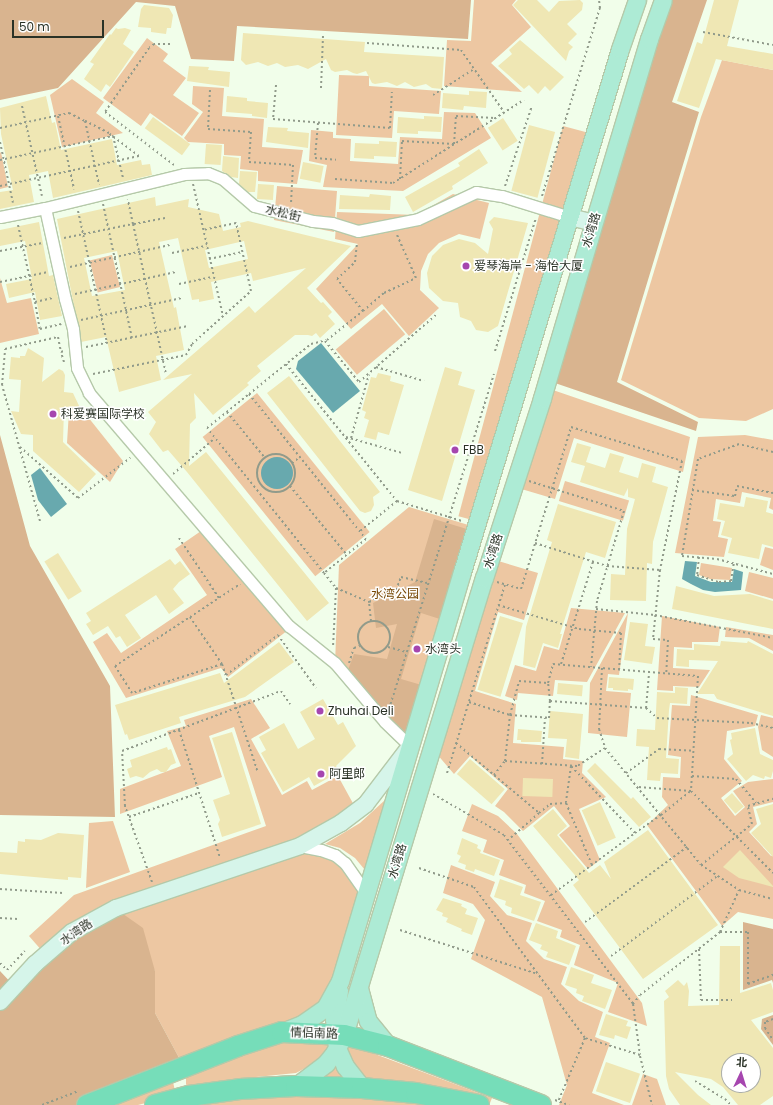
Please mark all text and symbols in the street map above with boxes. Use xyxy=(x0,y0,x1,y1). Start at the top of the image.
scale bar xyxy=(14,12,106,38)
text: 50 m xyxy=(19,18,50,35)
street label: 水松街 xyxy=(264,202,302,224)
street label: 水湾路 xyxy=(579,211,603,249)
place label: 爱琴海岸 - 海怡大厦 xyxy=(474,259,583,273)
marker: 爱琴海岸 - 海怡大厦 xyxy=(461,261,471,271)
place label: 科爱赛国际学校 xyxy=(61,407,145,421)
marker: 科爱赛国际学校 xyxy=(48,409,58,419)
place label: FBB xyxy=(463,443,484,457)
marker: FBB xyxy=(450,445,460,455)
street label: 水湾路 xyxy=(481,532,505,570)
park label: 水湾公园 xyxy=(371,587,419,601)
place label: 水湾头 xyxy=(425,642,461,656)
marker: 水湾头 xyxy=(412,644,422,654)
place label: Zhuhai Deli xyxy=(328,704,394,718)
marker: Zhuhai Deli xyxy=(315,706,325,716)
place label: 阿里郎 xyxy=(329,767,365,781)
marker: 阿里郎 xyxy=(316,769,326,779)
street label: 水湾路 xyxy=(385,842,409,880)
street label: 水湾路 xyxy=(57,916,95,948)
street label: 情侣南路 xyxy=(290,1025,338,1041)
north arrow xyxy=(721,1053,761,1093)
text: 北 xyxy=(736,1054,748,1070)

